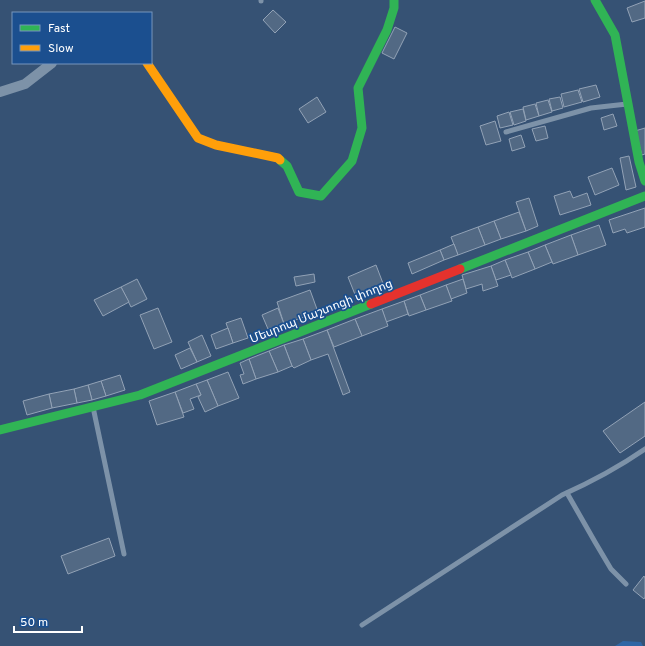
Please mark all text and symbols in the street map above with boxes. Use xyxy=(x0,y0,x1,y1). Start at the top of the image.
legend xyxy=(12,12,152,64)
text: Fast xyxy=(48,21,70,37)
text: Slow xyxy=(48,41,74,57)
street label: Մեսրոպ Մաշտոցի փողոց xyxy=(248,276,395,348)
scale bar xyxy=(14,608,82,634)
text: 50 m xyxy=(20,615,48,631)

